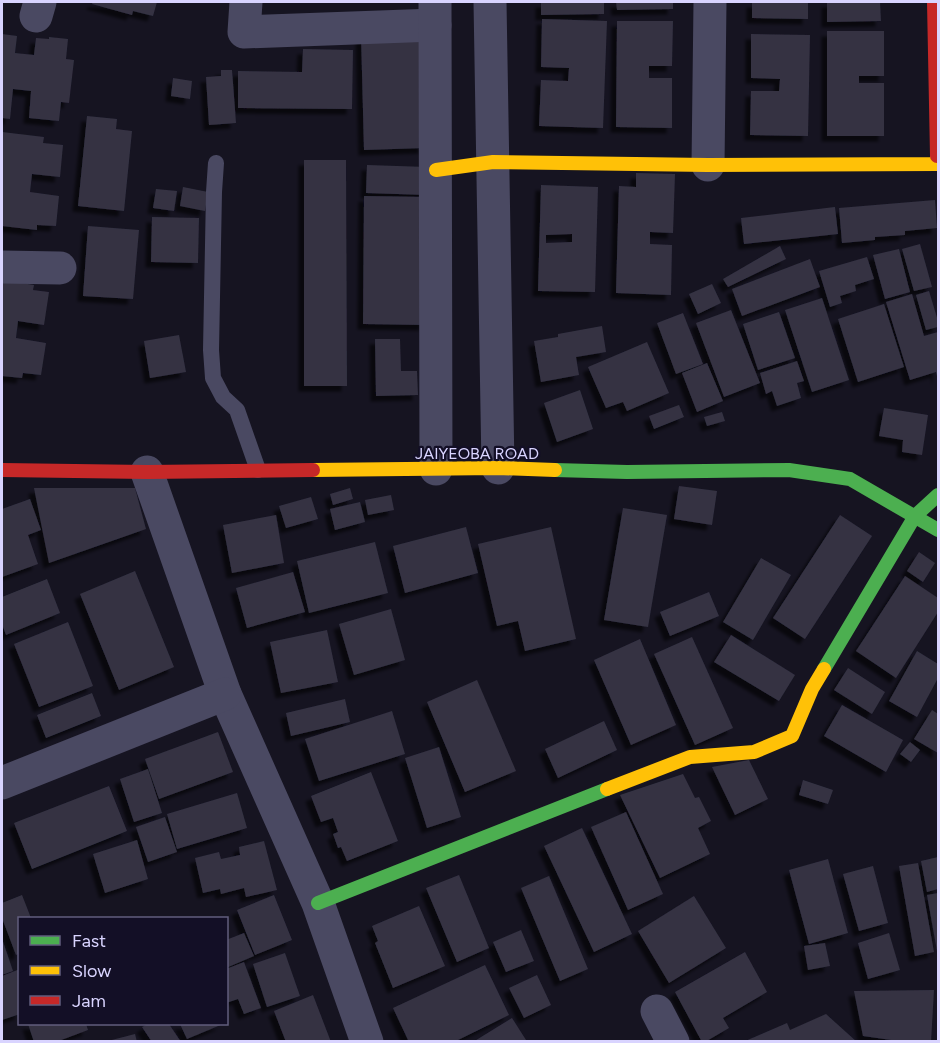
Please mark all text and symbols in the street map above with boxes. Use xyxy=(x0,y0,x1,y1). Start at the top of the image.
street label: JAIYEOBA ROAD xyxy=(415,444,539,463)
legend xyxy=(18,917,228,1025)
text: Fast xyxy=(72,930,106,952)
text: Slow xyxy=(72,960,111,982)
text: Jam xyxy=(72,990,106,1012)

